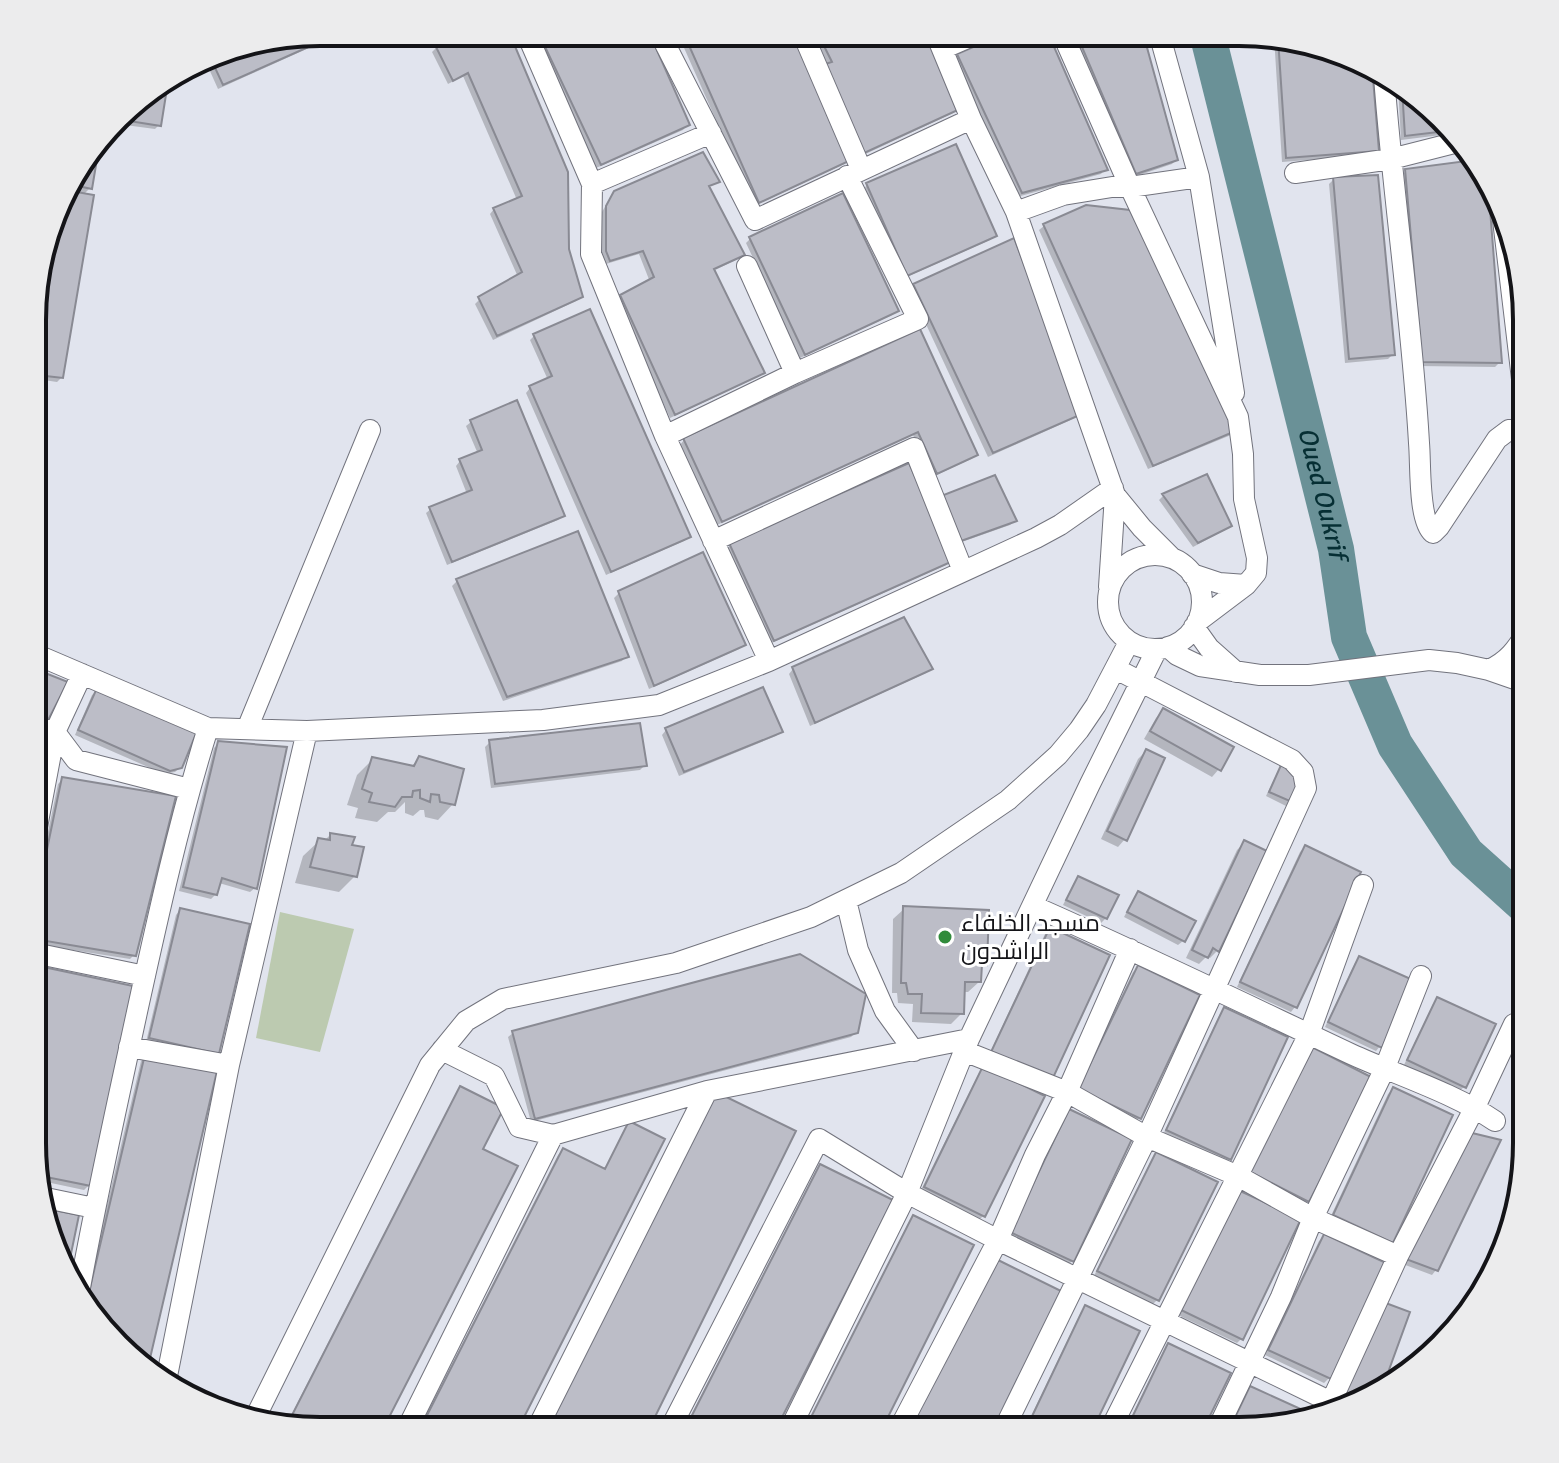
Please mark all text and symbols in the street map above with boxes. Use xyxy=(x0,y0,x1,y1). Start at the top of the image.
water label: Oued Oukrif xyxy=(1290,424,1354,567)
place label: مسجد الخلفاء الراشدون xyxy=(961,908,1100,966)
marker: مسجد الخلفاء الراشدون xyxy=(936,928,954,946)

